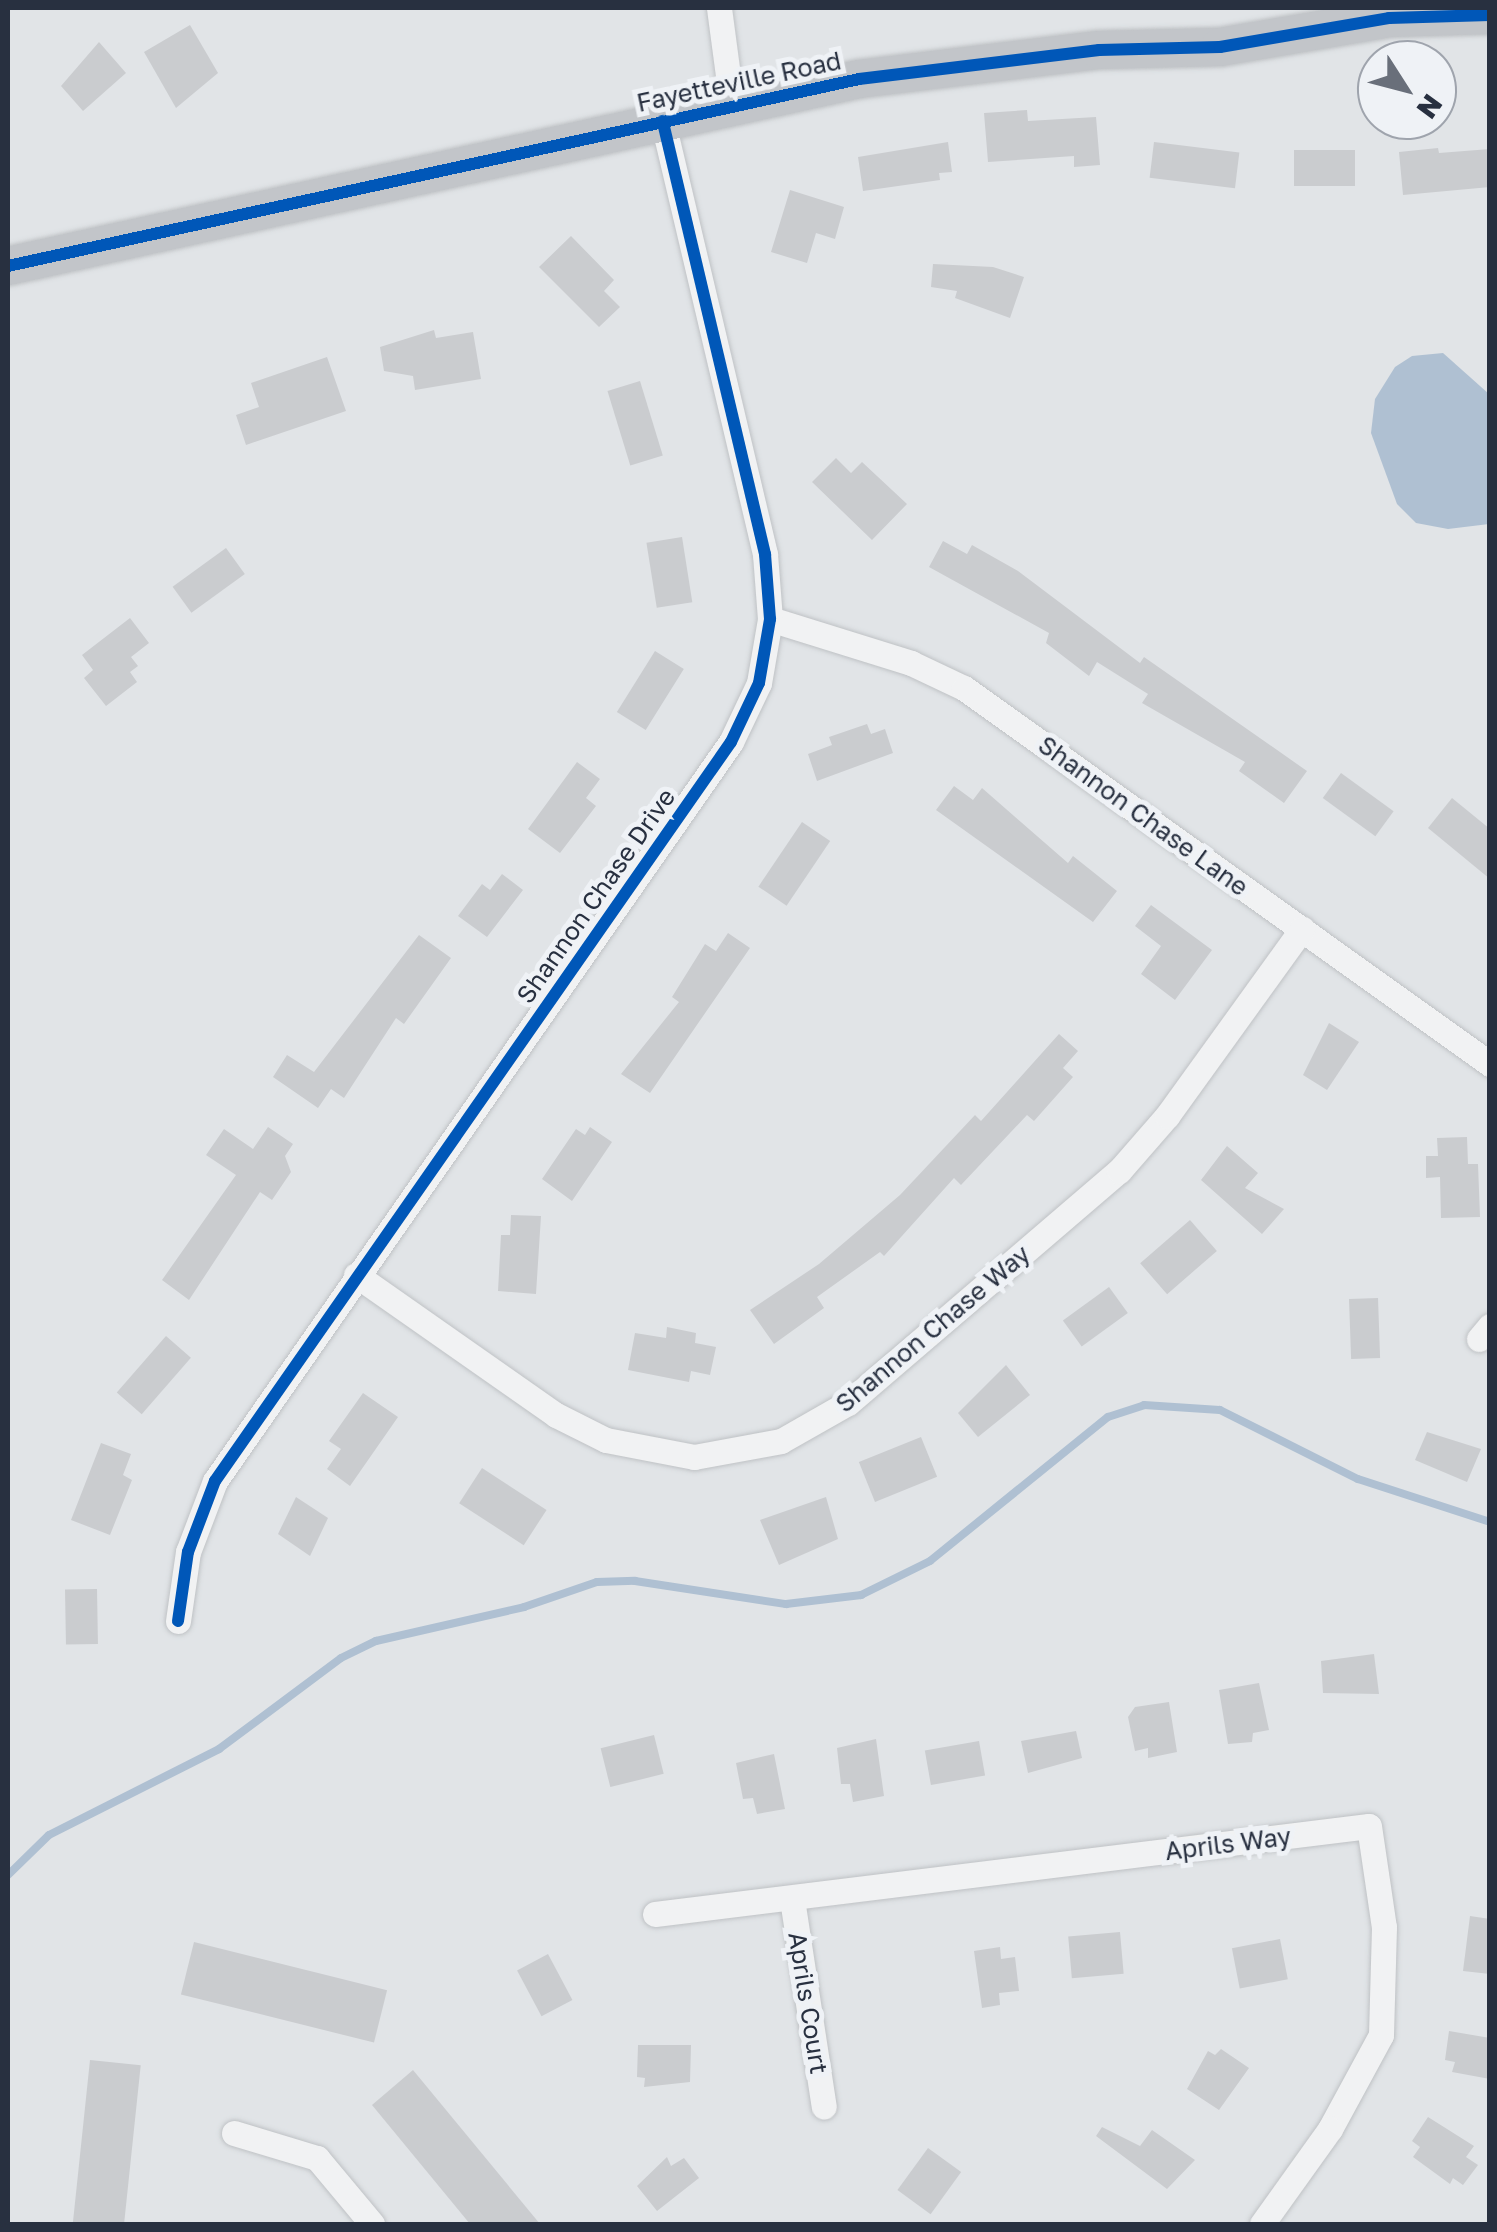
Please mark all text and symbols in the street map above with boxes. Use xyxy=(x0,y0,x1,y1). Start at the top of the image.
north arrow xyxy=(1357,40,1457,140)
street label: Fayetteville Road xyxy=(634,46,844,118)
text: N xyxy=(1410,88,1450,125)
street label: Shannon Chase Lane xyxy=(1032,730,1254,902)
street label: Shannon Chase Drive xyxy=(510,783,682,1009)
street label: Shannon Chase Way xyxy=(830,1239,1036,1419)
street label: Aprils Way xyxy=(1163,1821,1293,1867)
street label: Aprils Court xyxy=(782,1930,834,2076)

